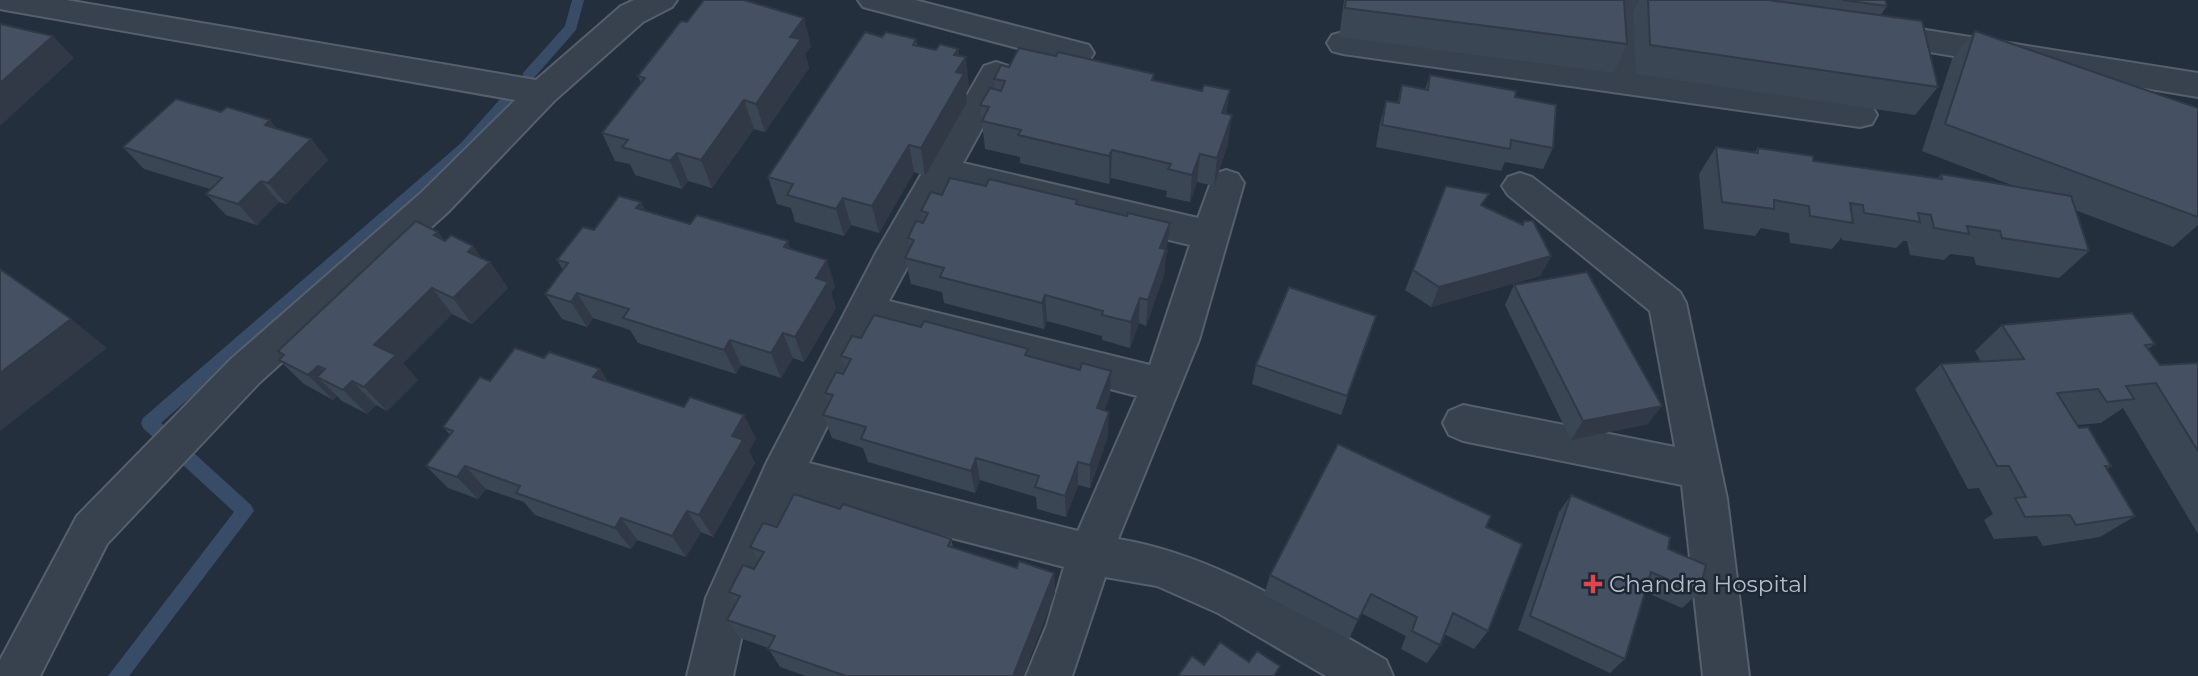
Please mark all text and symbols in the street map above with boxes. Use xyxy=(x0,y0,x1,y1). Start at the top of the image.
place label: Chandra Hospital xyxy=(1609,570,1808,598)
marker: Chandra Hospital xyxy=(1583,574,1603,594)

